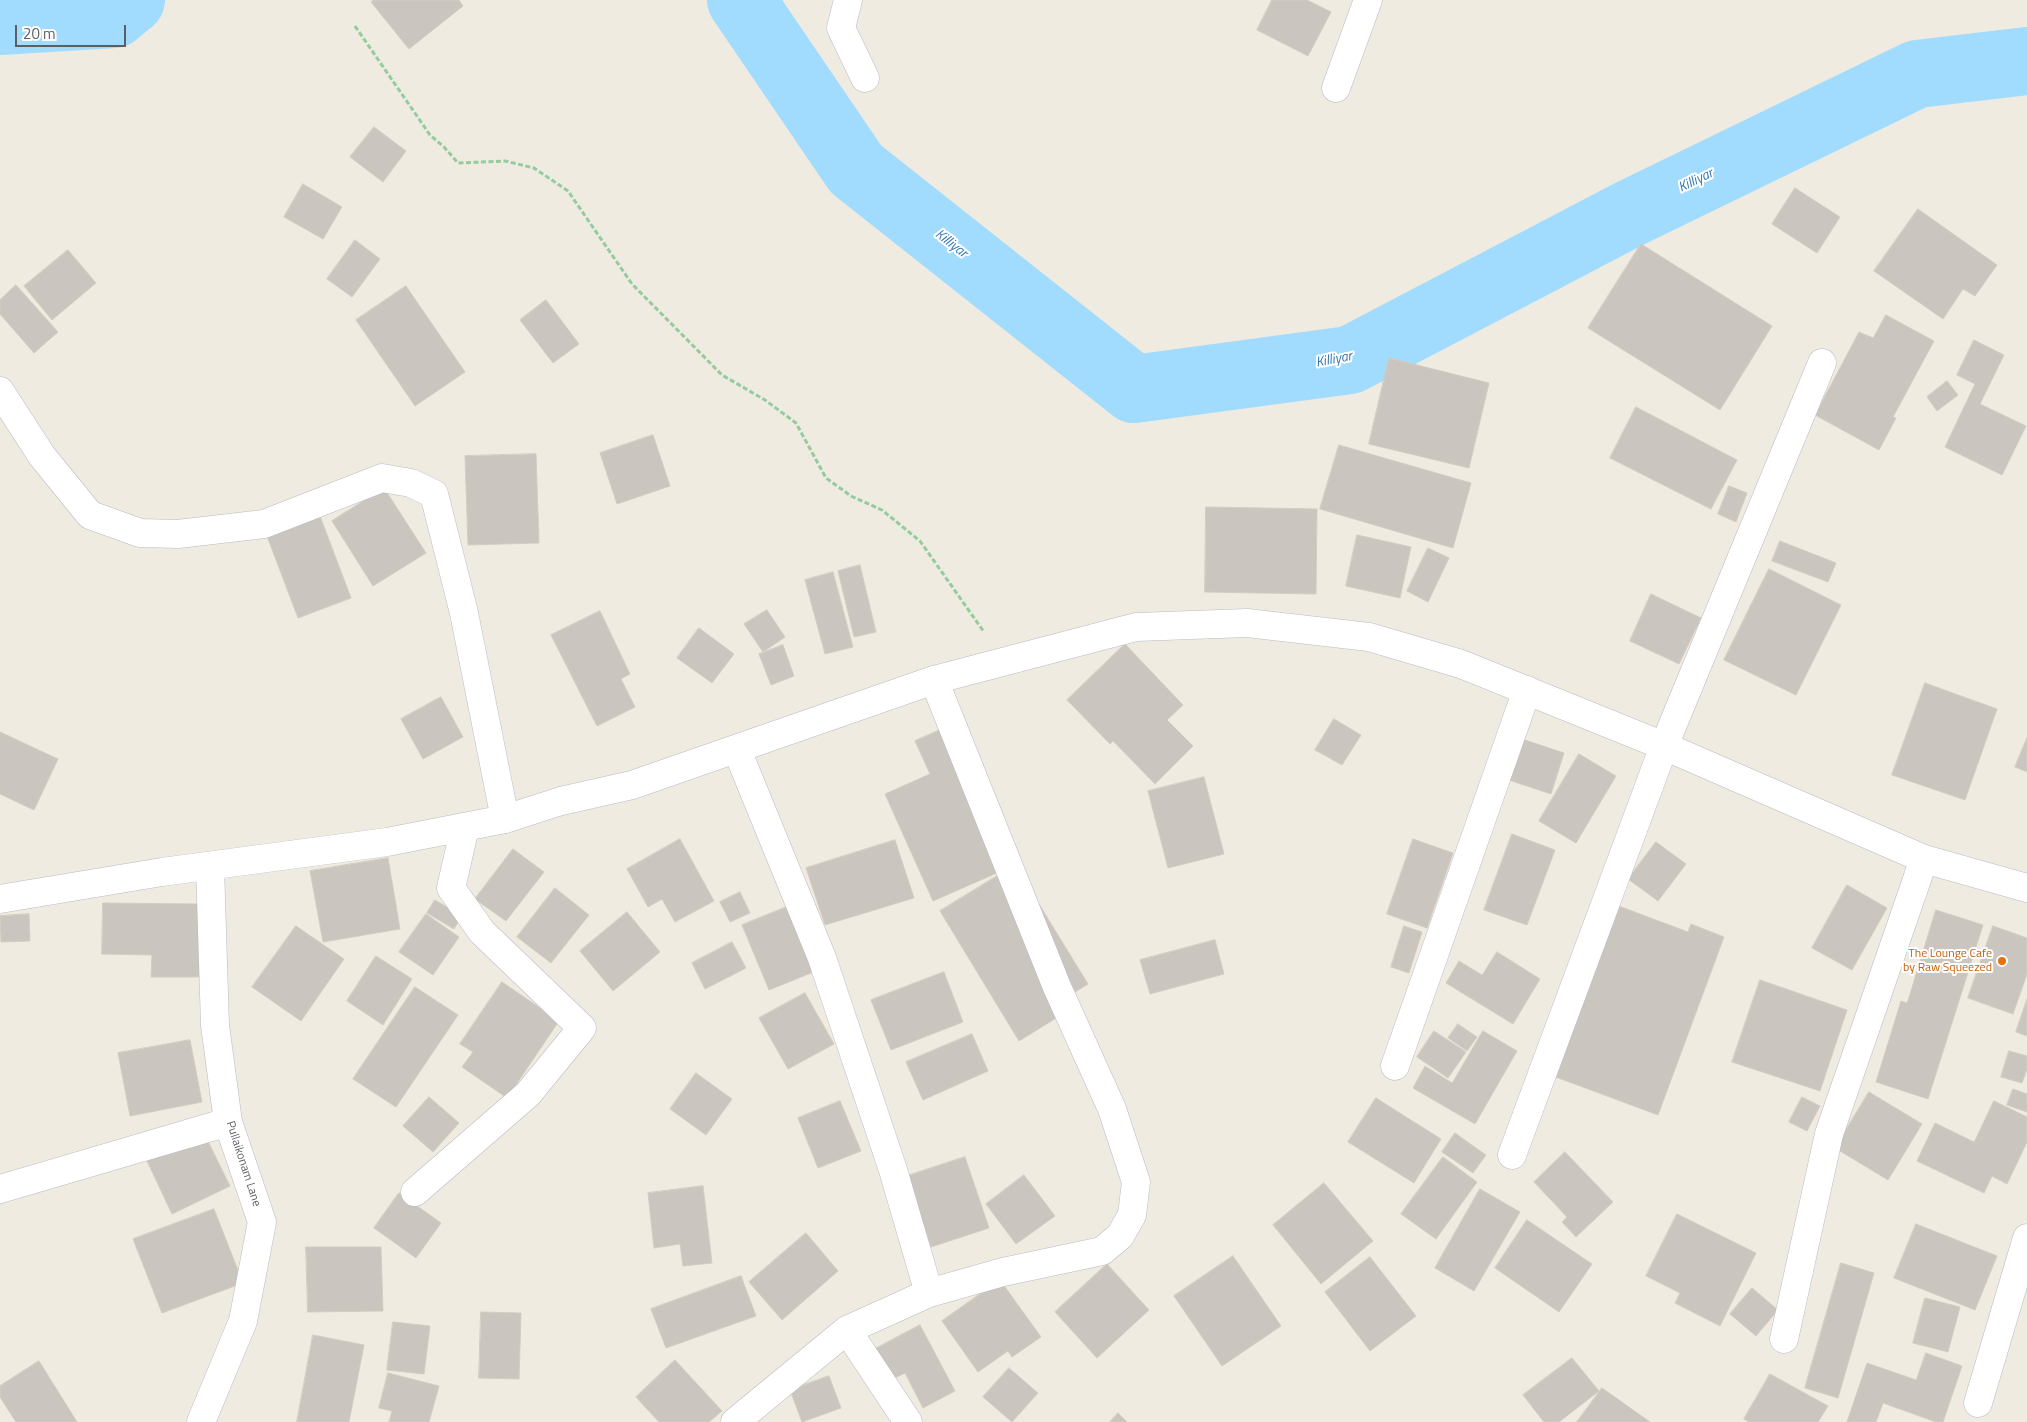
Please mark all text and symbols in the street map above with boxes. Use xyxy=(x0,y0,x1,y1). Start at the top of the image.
scale bar xyxy=(18,15,129,47)
text: 20 m xyxy=(23,22,56,45)
water label: Killiyar xyxy=(1676,165,1716,197)
water label: Killiyar xyxy=(931,226,971,262)
water label: Killiyar xyxy=(1314,348,1354,372)
place label: The Lounge Cafe by Raw Squeezed xyxy=(1903,947,1992,975)
marker: The Lounge Cafe by Raw Squeezed xyxy=(1996,955,2008,967)
street label: Pullaikonam Lane xyxy=(222,1119,264,1209)

